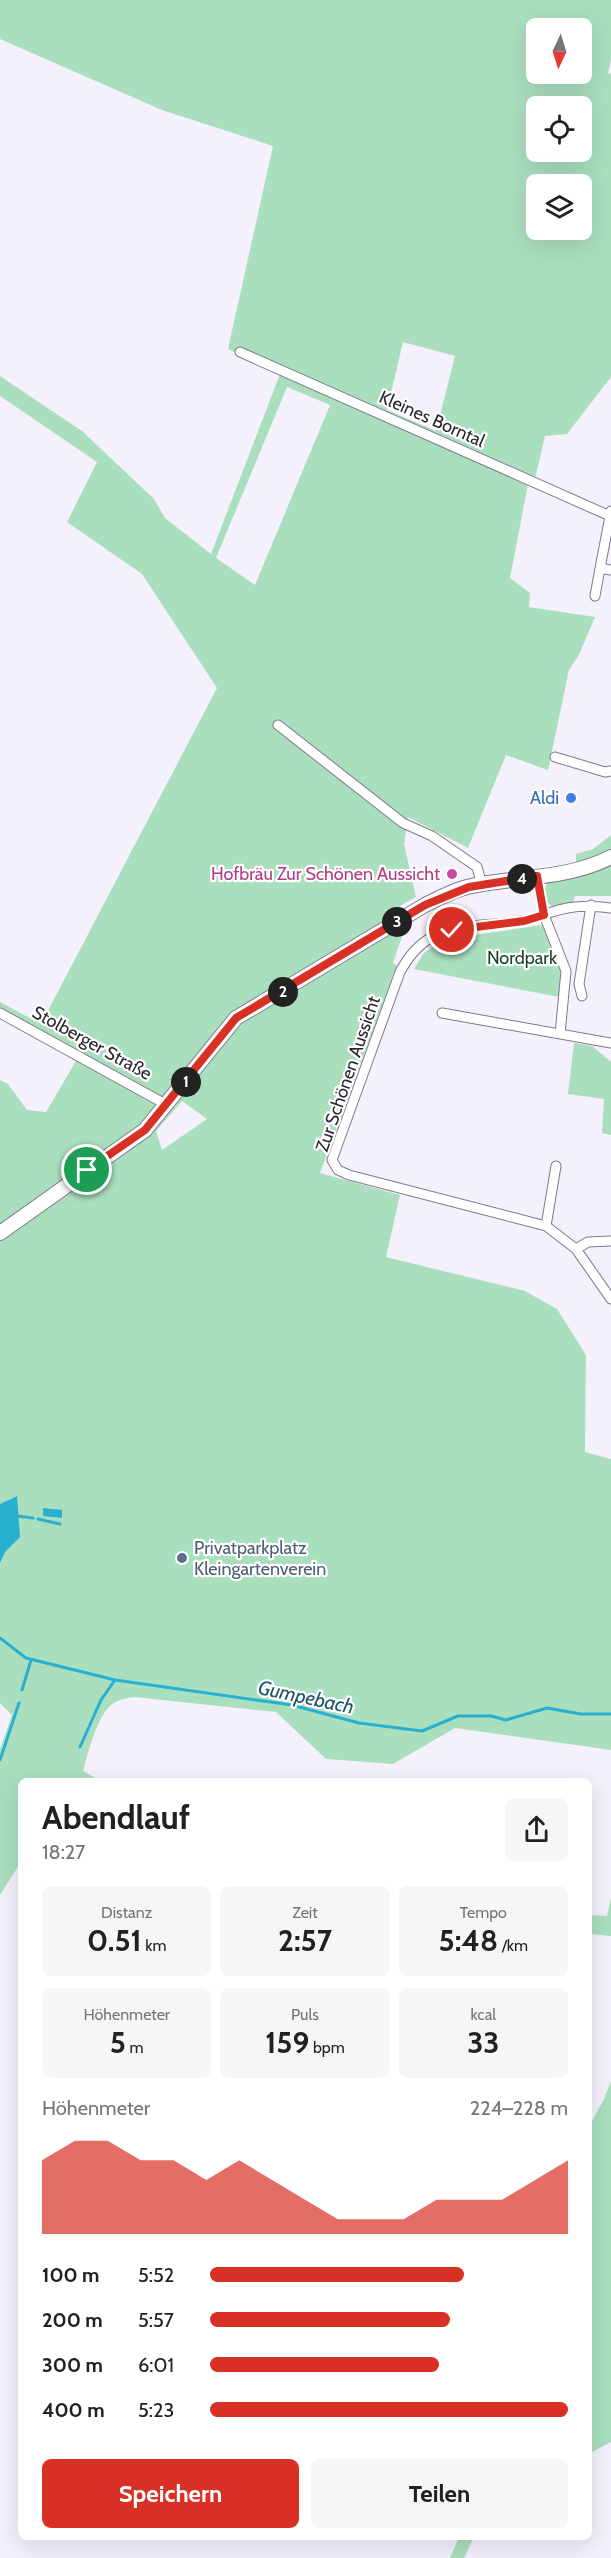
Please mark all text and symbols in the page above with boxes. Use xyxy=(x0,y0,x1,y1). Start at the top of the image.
north arrow xyxy=(526,18,592,84)
map controls xyxy=(526,18,592,240)
button: locate xyxy=(526,96,592,162)
button: layers xyxy=(526,174,592,240)
street label: Kleines Borntal xyxy=(376,386,489,452)
place label: Aldi xyxy=(530,787,559,809)
marker: Aldi xyxy=(564,791,578,805)
place label: Hofbräu Zur Schönen Aussicht xyxy=(211,863,440,885)
pin: 4 xyxy=(507,864,537,894)
marker: Hofbräu Zur Schönen Aussicht xyxy=(445,867,459,881)
text: 4 xyxy=(517,869,527,888)
pin xyxy=(426,904,477,955)
pin: 3 xyxy=(382,907,412,937)
text: 3 xyxy=(393,912,401,931)
icon: check xyxy=(435,913,468,946)
park label: Nordpark xyxy=(487,947,558,969)
pin: 2 xyxy=(268,977,298,1007)
text: 2 xyxy=(279,982,287,1001)
street label: Zur Schönen Aussicht xyxy=(311,993,385,1155)
street label: Stolberger Straße xyxy=(28,1001,156,1085)
pin: 1 xyxy=(171,1067,201,1097)
text: 1 xyxy=(183,1072,189,1091)
pin xyxy=(61,1144,112,1195)
icon: arrive xyxy=(70,1153,103,1186)
place label: Privatparkplatz Kleingartenverein xyxy=(194,1537,326,1580)
marker: Privatparkplatz Kleingartenverein xyxy=(175,1551,189,1565)
water label: Gumpebach xyxy=(256,1675,356,1719)
text: Abendlauf xyxy=(42,1797,190,1837)
button: share xyxy=(505,1798,568,1861)
text: 18:27 xyxy=(42,1840,85,1864)
text: Distanz xyxy=(101,1903,152,1922)
text: Zeit xyxy=(292,1903,318,1922)
text: Tempo xyxy=(460,1903,507,1922)
text: 0.51 xyxy=(87,1922,142,1959)
text: 2:57 xyxy=(278,1922,332,1959)
text: 5:48 xyxy=(439,1922,498,1959)
text: km xyxy=(142,1936,166,1955)
text: /km xyxy=(498,1936,528,1955)
text: Höhenmeter xyxy=(83,2005,170,2024)
text: Puls xyxy=(291,2005,319,2024)
text: kcal xyxy=(471,2005,496,2024)
text: 5 xyxy=(110,2024,126,2061)
text: 159 xyxy=(265,2024,309,2061)
text: 33 xyxy=(467,2024,499,2061)
text: m xyxy=(126,2038,144,2057)
text: bpm xyxy=(309,2038,345,2057)
text: Höhenmeter xyxy=(42,2096,150,2120)
text: 224–228 m xyxy=(470,2096,568,2120)
text: 100 m xyxy=(42,2263,100,2287)
text: 5:52 xyxy=(138,2263,174,2287)
text: 200 m xyxy=(42,2308,103,2332)
text: 5:57 xyxy=(138,2308,174,2332)
text: 300 m xyxy=(42,2353,103,2377)
text: 6:01 xyxy=(138,2353,174,2377)
text: 400 m xyxy=(42,2398,105,2422)
text: 5:23 xyxy=(138,2398,174,2422)
button: Speichern xyxy=(42,2459,299,2528)
button: Teilen xyxy=(311,2459,568,2528)

